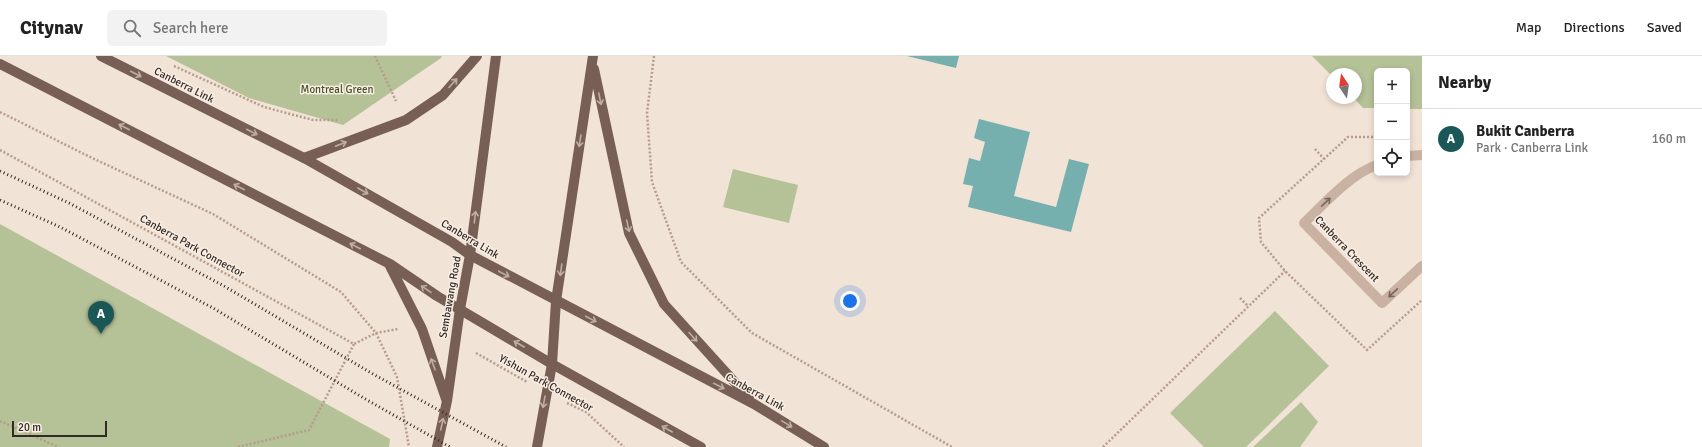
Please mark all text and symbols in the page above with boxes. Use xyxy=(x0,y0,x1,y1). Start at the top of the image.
search box xyxy=(107,10,387,46)
text: Citynav xyxy=(20,16,83,40)
icon: search xyxy=(121,17,143,39)
text: Search here xyxy=(153,19,229,37)
text: Map xyxy=(1516,19,1542,36)
text: Directions xyxy=(1564,19,1625,36)
text: Saved xyxy=(1647,19,1682,36)
street label: Canberra Link xyxy=(152,64,217,106)
north arrow xyxy=(1326,68,1362,104)
map controls xyxy=(1374,68,1410,176)
button: + xyxy=(1374,68,1410,104)
one-way arrow xyxy=(129,70,141,78)
text: Nearby xyxy=(1438,72,1491,93)
one-way arrow xyxy=(449,78,458,88)
park label: Montreal Green xyxy=(301,83,373,96)
one-way arrow xyxy=(597,92,605,105)
button: − xyxy=(1374,104,1410,140)
text: Bukit Canberra xyxy=(1476,122,1575,140)
one-way arrow xyxy=(118,123,130,131)
one-way arrow xyxy=(246,129,258,136)
text: A xyxy=(1447,131,1455,147)
text: 160 m xyxy=(1652,131,1686,147)
one-way arrow xyxy=(576,134,584,147)
one-way arrow xyxy=(334,140,346,148)
button: locate xyxy=(1374,140,1410,176)
text: Park · Canberra Link xyxy=(1476,140,1588,156)
one-way arrow xyxy=(234,183,246,190)
one-way arrow xyxy=(357,188,369,196)
one-way arrow xyxy=(1321,198,1331,207)
one-way arrow xyxy=(471,211,479,224)
street label: Canberra Park Connector xyxy=(137,212,247,280)
street label: Canberra Crescent xyxy=(1312,213,1382,285)
street label: Canberra Link xyxy=(439,217,502,262)
one-way arrow xyxy=(624,220,632,233)
one-way arrow xyxy=(349,242,361,250)
street label: Sembawang Road xyxy=(436,255,464,339)
one-way arrow xyxy=(557,263,565,276)
one-way arrow xyxy=(498,270,510,278)
one-way arrow xyxy=(421,285,432,293)
one-way arrow xyxy=(1388,288,1399,297)
your location xyxy=(840,291,860,311)
pin: A xyxy=(88,301,114,334)
one-way arrow xyxy=(585,316,597,324)
one-way arrow xyxy=(689,332,698,342)
one-way arrow xyxy=(513,340,525,348)
street label: Yishun Park Connector xyxy=(497,352,595,414)
one-way arrow xyxy=(429,358,437,370)
street label: Canberra Link xyxy=(723,370,787,414)
one-way arrow xyxy=(712,382,724,390)
one-way arrow xyxy=(540,395,548,408)
one-way arrow xyxy=(438,418,446,431)
scale bar xyxy=(12,419,107,438)
text: 20 m xyxy=(18,421,41,434)
one-way arrow xyxy=(781,421,793,429)
one-way arrow xyxy=(661,424,673,432)

